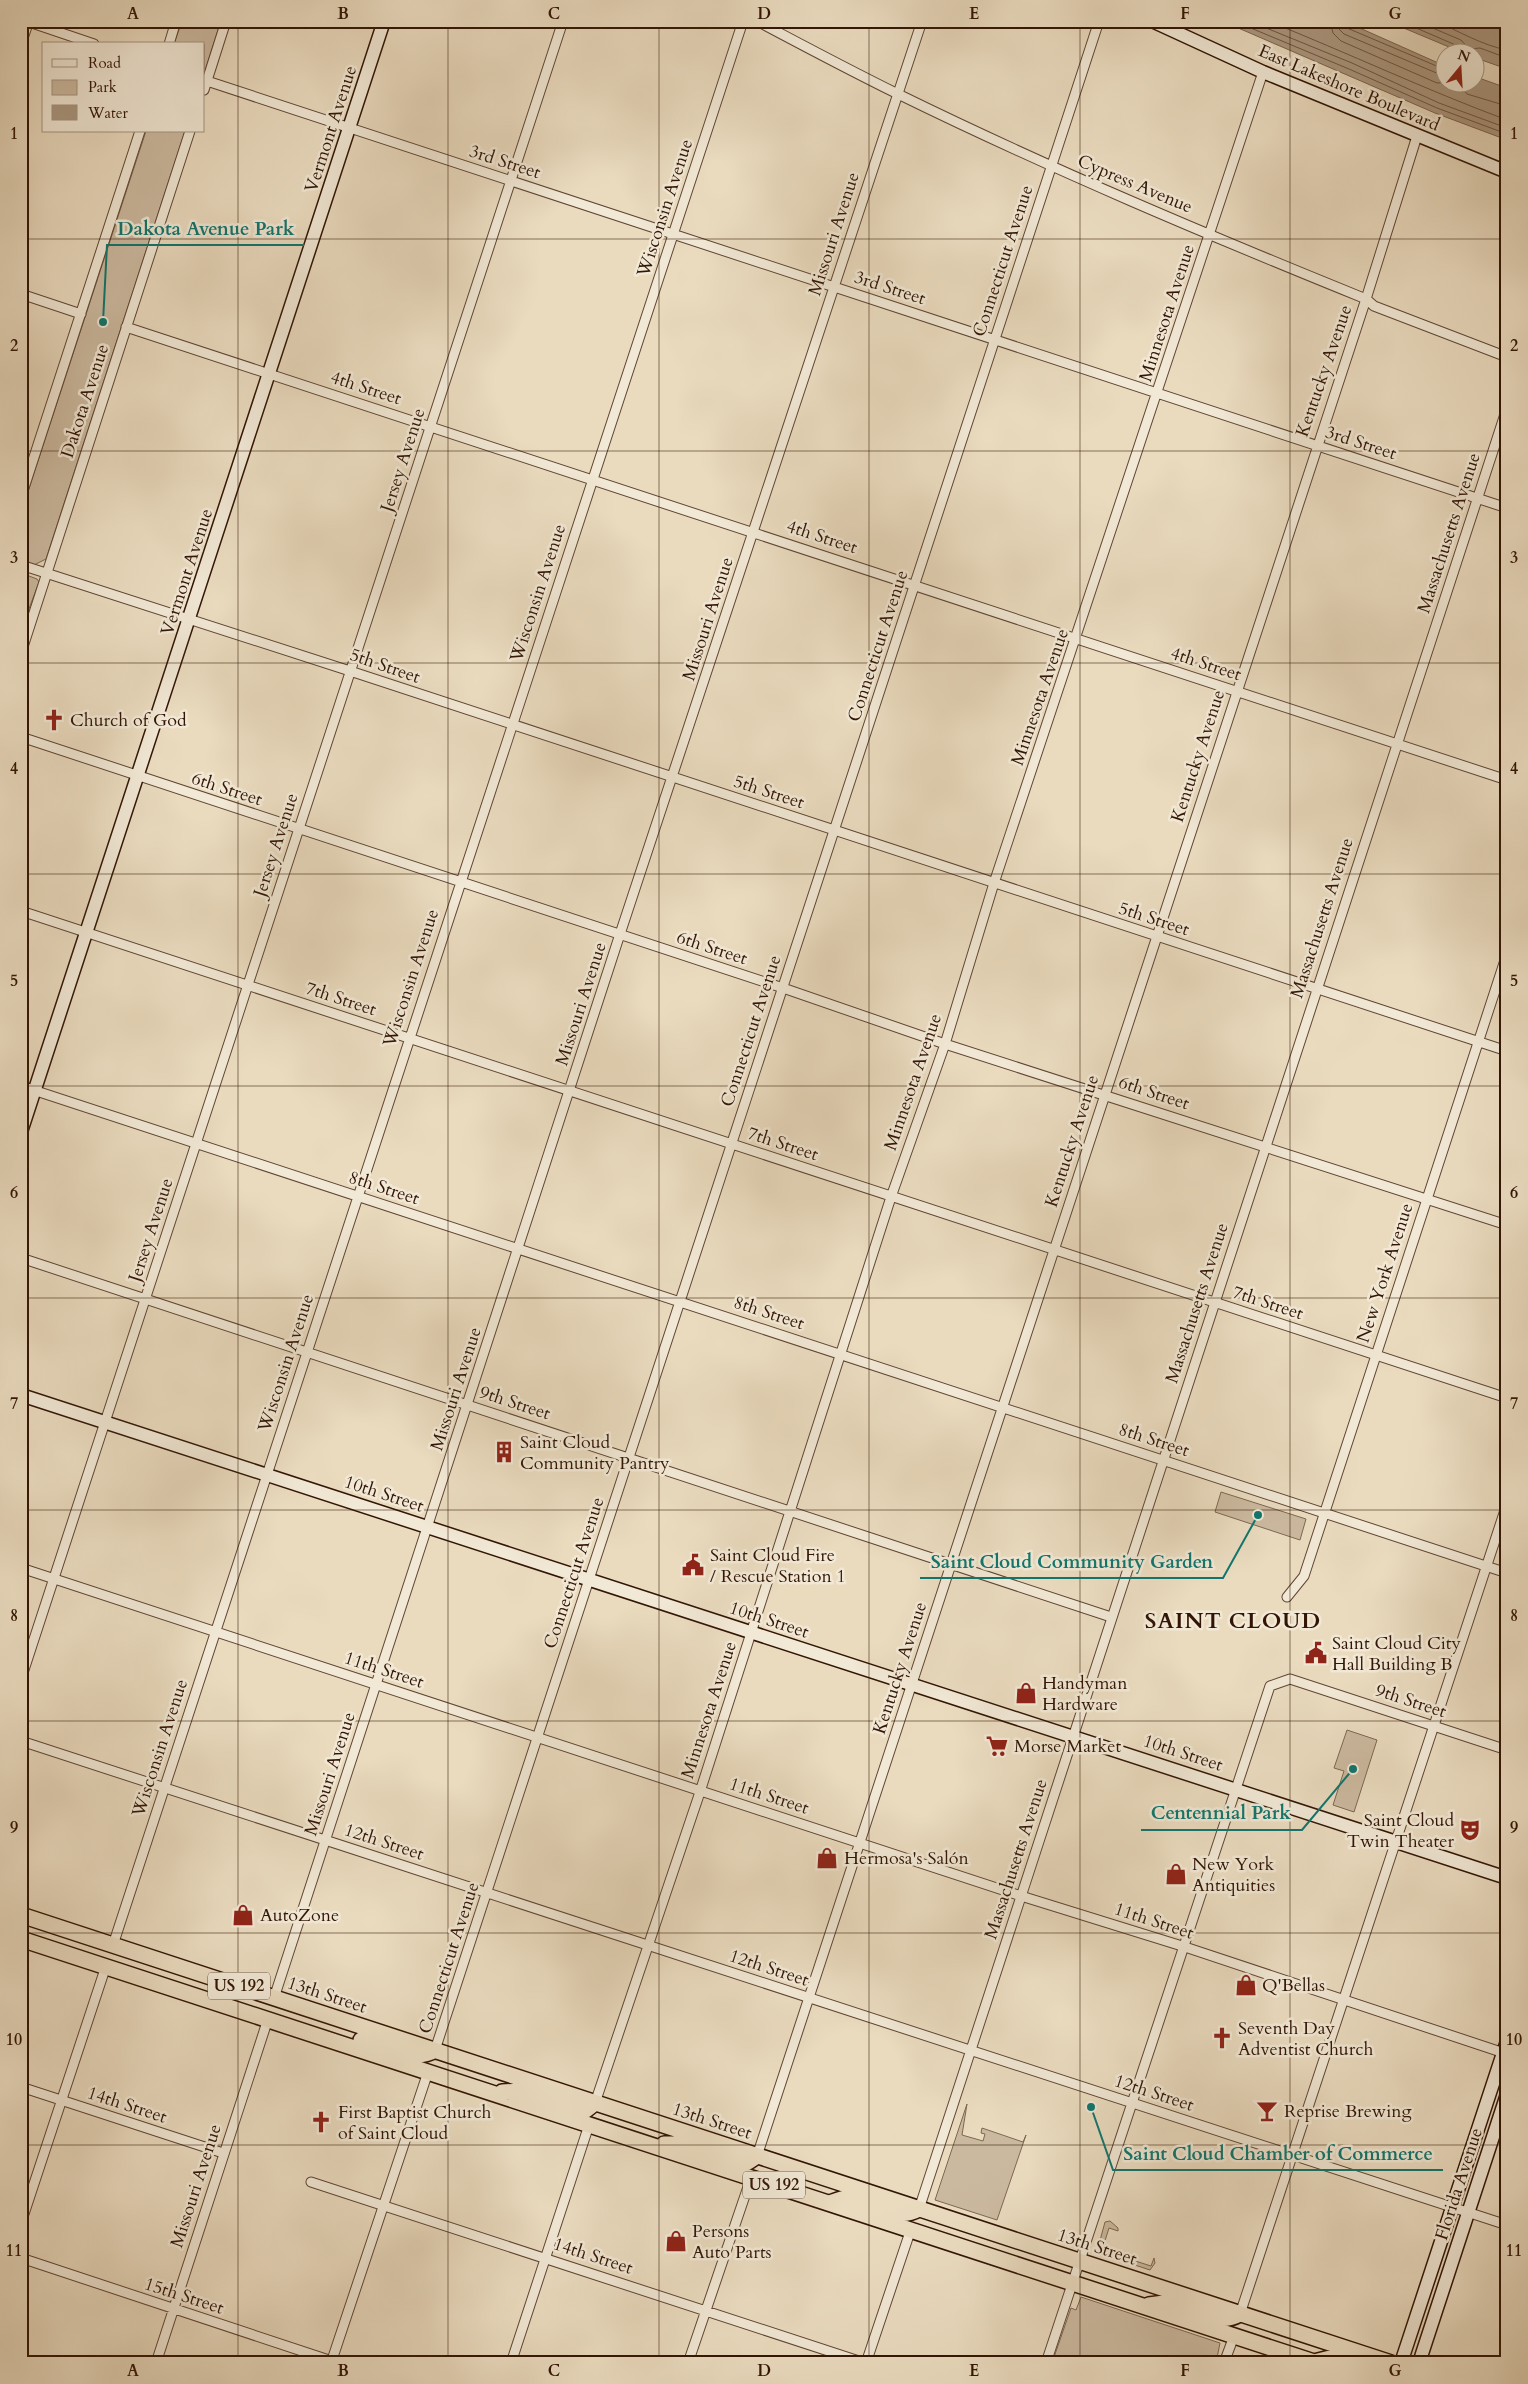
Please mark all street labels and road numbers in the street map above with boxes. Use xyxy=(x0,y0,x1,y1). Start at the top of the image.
street label: East Lakeshore Boulevard xyxy=(1254,38,1444,138)
street label: Vermont Avenue xyxy=(299,62,363,196)
street label: Wisconsin Avenue xyxy=(631,136,699,281)
street label: 3rd Street xyxy=(466,139,544,185)
street label: Cypress Avenue xyxy=(1074,148,1196,220)
street label: Missouri Avenue xyxy=(802,169,866,299)
street label: Connecticut Avenue xyxy=(967,182,1039,340)
street label: Minnesota Avenue xyxy=(1133,241,1201,385)
street label: 3rd Street xyxy=(851,265,929,311)
street label: Kentucky Avenue xyxy=(1290,302,1358,440)
street label: Dakota Avenue xyxy=(55,341,115,461)
street label: 4th Street xyxy=(327,365,405,411)
street label: Jersey Avenue xyxy=(374,405,432,518)
street label: 3rd Street xyxy=(1322,420,1400,466)
street label: Massachusetts Avenue xyxy=(1411,450,1487,616)
street label: Vermont Avenue xyxy=(155,505,219,639)
street label: 4th Street xyxy=(783,514,861,560)
street label: Wisconsin Avenue xyxy=(504,521,572,666)
street label: Missouri Avenue xyxy=(676,554,740,684)
street label: Connecticut Avenue xyxy=(842,567,914,725)
street label: Minnesota Avenue xyxy=(1005,625,1075,769)
street label: 4th Street xyxy=(1167,641,1245,687)
street label: 5th Street xyxy=(346,642,424,690)
street label: Kentucky Avenue xyxy=(1165,687,1231,825)
street label: 6th Street xyxy=(188,766,266,812)
street label: 5th Street xyxy=(730,769,808,815)
street label: Jersey Avenue xyxy=(247,790,305,903)
street label: Massachusetts Avenue xyxy=(1284,835,1360,1001)
street label: 5th Street xyxy=(1115,896,1193,942)
street label: Wisconsin Avenue xyxy=(377,906,445,1051)
street label: 6th Street xyxy=(673,925,751,971)
street label: Missouri Avenue xyxy=(549,939,613,1069)
street label: Connecticut Avenue xyxy=(715,952,787,1110)
street label: 7th Street xyxy=(302,976,380,1022)
street label: Minnesota Avenue xyxy=(878,1010,948,1154)
street label: 6th Street xyxy=(1115,1070,1193,1116)
street label: Kentucky Avenue xyxy=(1039,1072,1105,1210)
street label: 7th Street xyxy=(744,1121,822,1167)
street label: 8th Street xyxy=(345,1165,423,1211)
street label: Jersey Avenue xyxy=(122,1175,180,1288)
street label: New York Avenue xyxy=(1351,1200,1419,1346)
street label: Massachusetts Avenue xyxy=(1159,1220,1235,1386)
street label: 7th Street xyxy=(1229,1280,1307,1326)
street label: 8th Street xyxy=(730,1290,808,1336)
street label: Wisconsin Avenue xyxy=(252,1291,320,1436)
street label: Missouri Avenue xyxy=(424,1324,488,1454)
street label: 9th Street xyxy=(476,1380,554,1426)
street label: 8th Street xyxy=(1115,1417,1193,1463)
street label: 10th Street xyxy=(341,1469,427,1519)
street label: Connecticut Avenue xyxy=(538,1494,610,1652)
street label: 10th Street xyxy=(726,1595,812,1645)
street label: Kentucky Avenue xyxy=(867,1599,933,1737)
street label: Minnesota Avenue xyxy=(675,1638,743,1782)
street label: 11th Street xyxy=(341,1645,427,1695)
street label: Wisconsin Avenue xyxy=(126,1676,194,1821)
street label: 9th Street xyxy=(1372,1678,1450,1724)
street label: Missouri Avenue xyxy=(298,1709,362,1839)
street label: 10th Street xyxy=(1140,1728,1226,1778)
street label: 11th Street xyxy=(726,1771,812,1821)
street label: Massachusetts Avenue xyxy=(978,1776,1054,1942)
street label: 12th Street xyxy=(341,1817,427,1867)
street label: Connecticut Avenue xyxy=(413,1879,485,2037)
street label: 11th Street xyxy=(1111,1896,1197,1946)
street label: 12th Street xyxy=(726,1943,812,1993)
street label: 13th Street xyxy=(284,1970,370,2020)
road number: US 192 xyxy=(208,1972,270,2000)
street label: 12th Street xyxy=(1111,2068,1197,2118)
street label: 14th Street xyxy=(84,2080,170,2130)
street label: 13th Street xyxy=(669,2096,755,2146)
street label: Missouri Avenue xyxy=(164,2121,228,2251)
street label: Florida Avenue xyxy=(1429,2125,1489,2243)
road number: US 192 xyxy=(743,2172,805,2198)
street label: 13th Street xyxy=(1054,2222,1140,2272)
street label: 14th Street xyxy=(550,2231,636,2281)
street label: 15th Street xyxy=(141,2271,227,2321)

